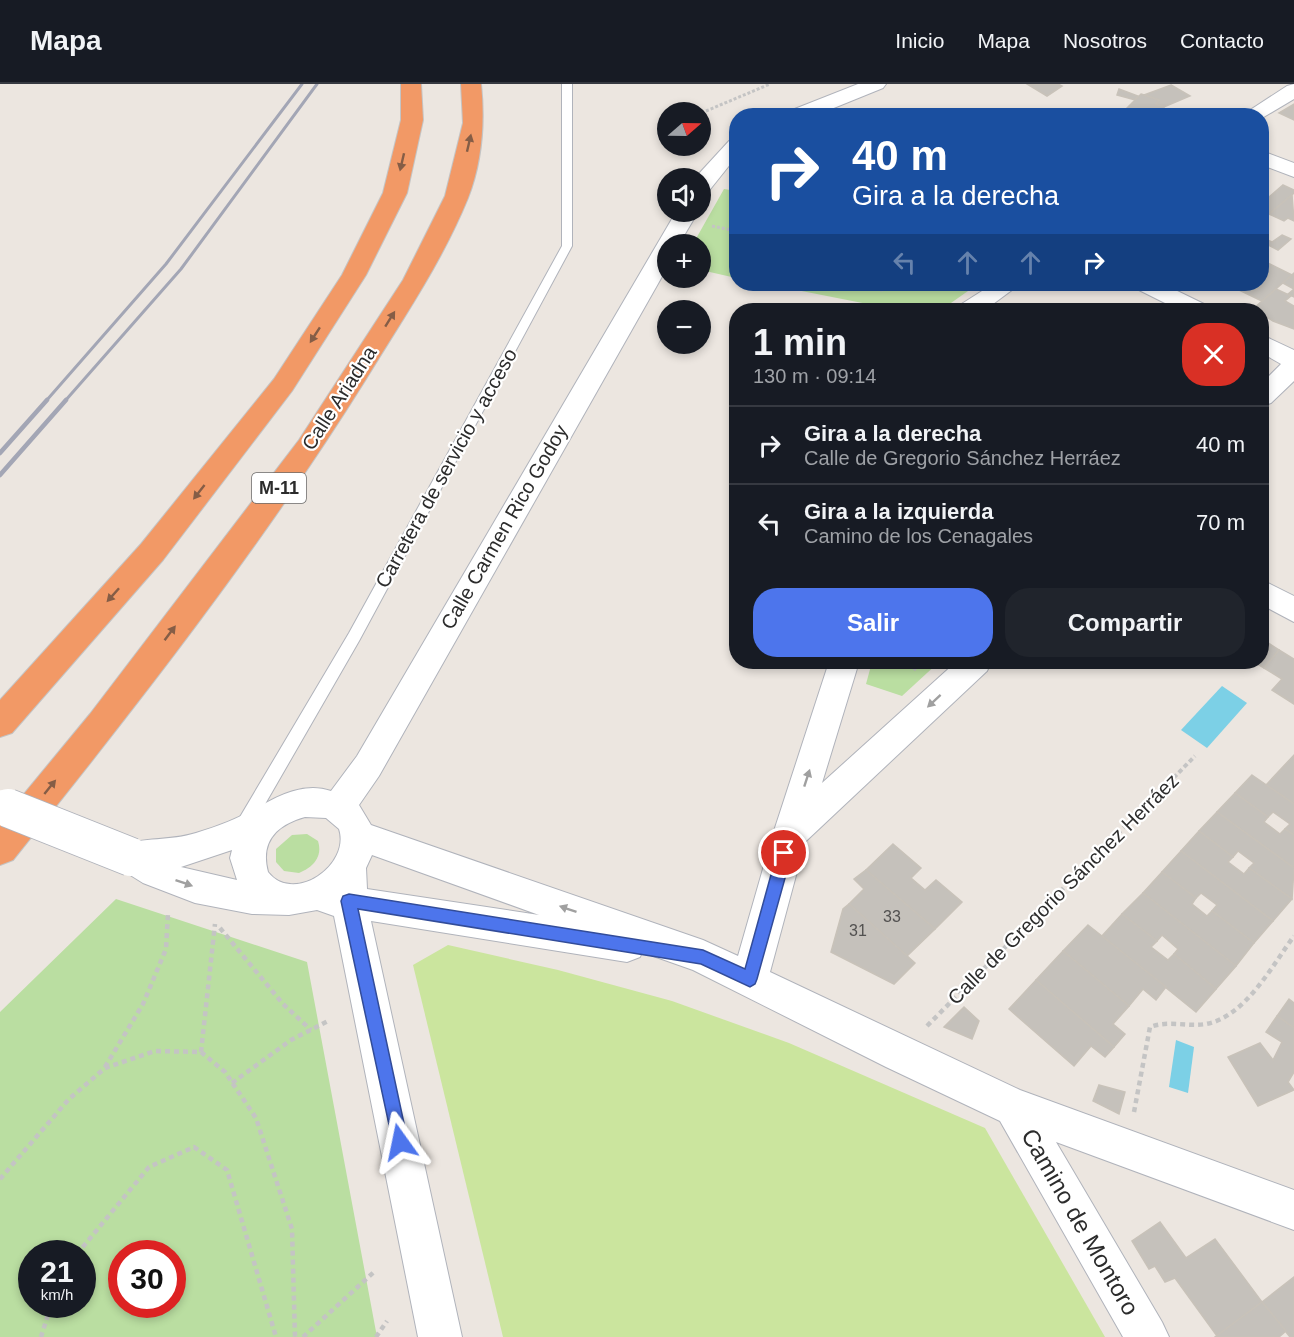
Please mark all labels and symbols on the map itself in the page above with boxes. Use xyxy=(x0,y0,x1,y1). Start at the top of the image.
north arrow xyxy=(657,102,711,156)
one-way arrow xyxy=(465,134,475,152)
one-way arrow xyxy=(397,153,406,172)
one-way arrow xyxy=(385,311,396,327)
one-way arrow xyxy=(310,327,321,343)
street label: Calle Ariadna xyxy=(297,341,381,454)
street label: Carretera de servicio y acceso xyxy=(371,345,521,591)
street label: Calle Carmen Rico Godoy xyxy=(436,421,572,633)
road number: M-11 xyxy=(252,473,306,503)
one-way arrow xyxy=(193,484,206,500)
one-way arrow xyxy=(106,588,120,603)
one-way arrow xyxy=(164,626,176,642)
one-way arrow xyxy=(926,694,941,708)
one-way arrow xyxy=(803,769,813,787)
street label: Calle de Gregorio Sánchez Herráez xyxy=(943,769,1183,1009)
one-way arrow xyxy=(44,779,57,795)
pin xyxy=(758,827,809,878)
one-way arrow xyxy=(175,878,193,888)
one-way arrow xyxy=(559,904,577,914)
house number: 33 xyxy=(883,908,901,925)
house number: 31 xyxy=(849,922,867,939)
position arrow xyxy=(368,1110,432,1174)
street label: Camino de Montoro xyxy=(1016,1124,1145,1320)
speed limit sign: 30 xyxy=(108,1240,186,1318)

